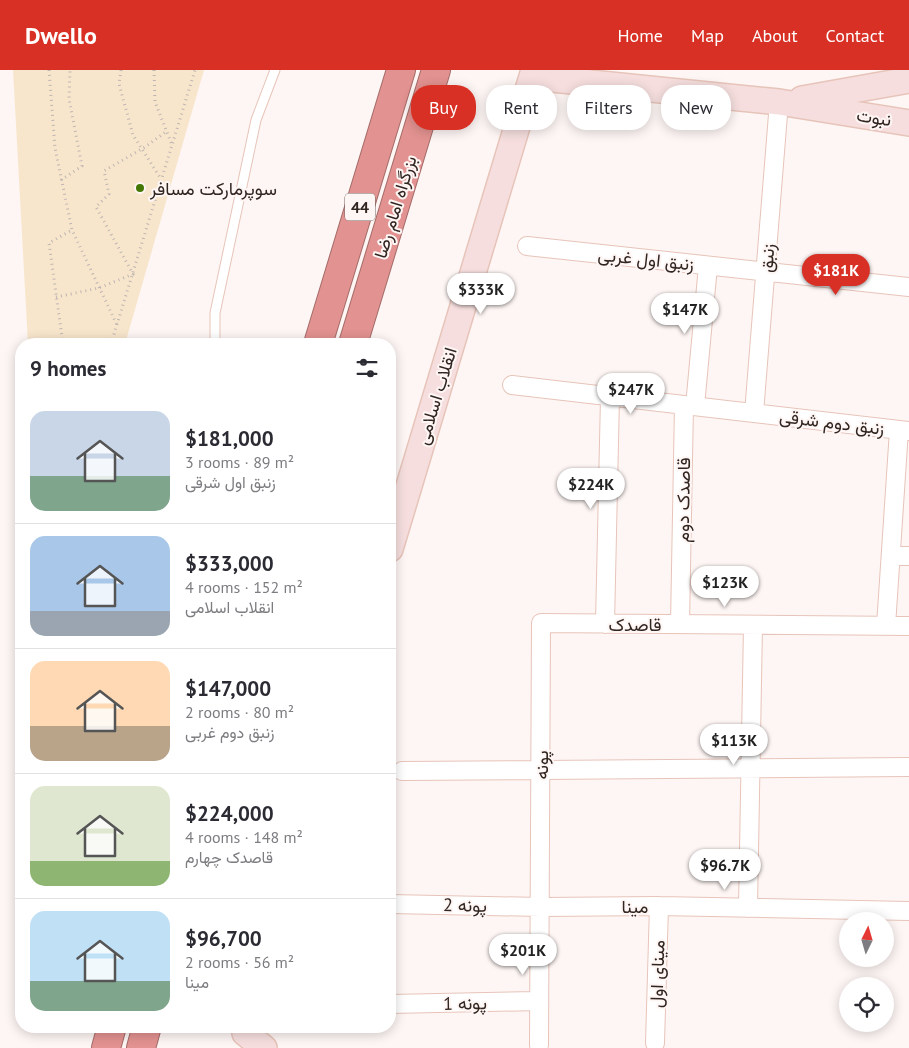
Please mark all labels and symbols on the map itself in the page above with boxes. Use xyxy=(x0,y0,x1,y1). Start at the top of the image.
street label: نبوت xyxy=(855,103,893,131)
street label: بزرگراه امام رضا xyxy=(368,153,422,261)
place label: سوپرمارکت مسافر xyxy=(149,177,277,201)
marker: سوپرمارکت مسافر xyxy=(134,182,146,194)
road number: 44 xyxy=(345,194,375,220)
street label: زنبق اول غربی xyxy=(597,242,695,276)
street label: زنبق xyxy=(754,243,780,273)
pin: $181K xyxy=(801,254,871,296)
pin: $333K xyxy=(446,272,516,315)
pin: $147K xyxy=(650,292,720,335)
street label: انقلاب اسلامی xyxy=(410,345,462,447)
pin: $247K xyxy=(596,372,666,415)
street label: زنبق دوم شرقی xyxy=(778,404,886,441)
street label: قاصدک دوم xyxy=(671,457,696,543)
pin: $224K xyxy=(556,468,626,510)
pin: $123K xyxy=(690,566,760,608)
street label: قاصدک xyxy=(608,613,662,636)
pin: $113K xyxy=(699,724,769,766)
street label: پونه xyxy=(530,750,554,780)
pin: $96.7K xyxy=(684,848,766,891)
street label: پونه 2 xyxy=(443,893,487,918)
street label: مینا xyxy=(622,895,648,918)
north arrow xyxy=(839,912,894,968)
pin: $201K xyxy=(488,934,558,976)
street label: مینای اول xyxy=(644,940,670,1008)
street label: پونه 1 xyxy=(443,991,487,1016)

